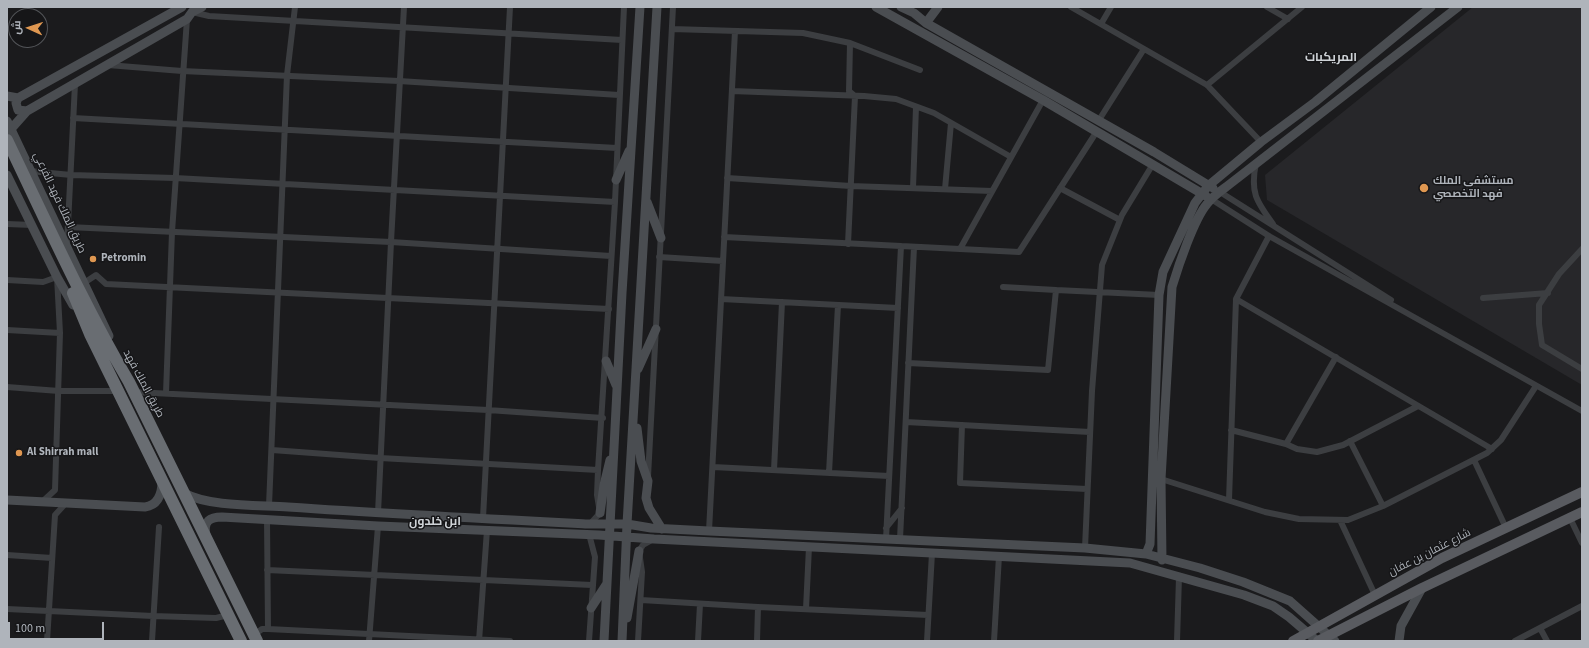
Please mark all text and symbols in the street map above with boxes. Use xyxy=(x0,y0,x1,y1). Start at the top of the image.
north arrow xyxy=(8,8,48,48)
text: ش xyxy=(9,20,24,35)
district label: المريكبات xyxy=(1305,51,1357,65)
street label: طريق الملك فهد الفرعي xyxy=(30,150,88,256)
place label: مستشفى الملك فهد التخصصي xyxy=(1433,175,1514,201)
marker: مستشفى الملك فهد التخصصي xyxy=(1418,182,1430,194)
place label: Petromin xyxy=(101,252,146,266)
marker: Petromin xyxy=(88,254,98,264)
street label: طريق الملك فهد xyxy=(120,348,166,420)
place label: Al Shirrah mall xyxy=(27,446,98,460)
marker: Al Shirrah mall xyxy=(14,448,24,458)
district label: ابن خلدون xyxy=(409,515,461,529)
street label: شارع عثمان بن عفان xyxy=(1387,527,1473,579)
scale bar xyxy=(10,614,106,640)
text: 100 m xyxy=(15,620,45,637)

